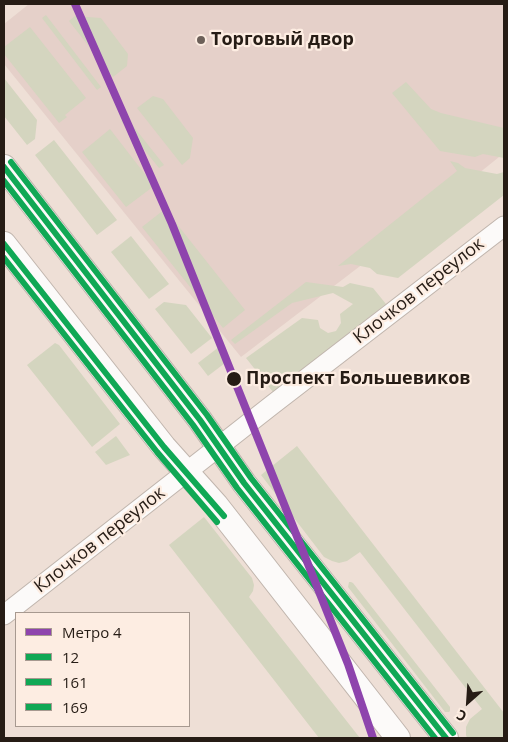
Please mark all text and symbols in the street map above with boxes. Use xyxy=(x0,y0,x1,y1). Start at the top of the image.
place label: Торговый двор xyxy=(211,29,354,51)
marker: Торговый двор xyxy=(195,34,207,46)
street label: Клочков переулок xyxy=(349,233,489,349)
place label: Проспект Большевиков xyxy=(246,368,471,390)
marker: Проспект Большевиков xyxy=(225,370,243,388)
street label: Клочков переулок xyxy=(30,482,170,598)
legend xyxy=(15,612,190,727)
text: Метро 4 xyxy=(62,622,122,642)
text: 12 xyxy=(62,647,79,667)
text: 161 xyxy=(62,672,88,692)
north arrow xyxy=(443,677,493,727)
text: 169 xyxy=(62,697,88,717)
text: С xyxy=(453,705,469,726)

